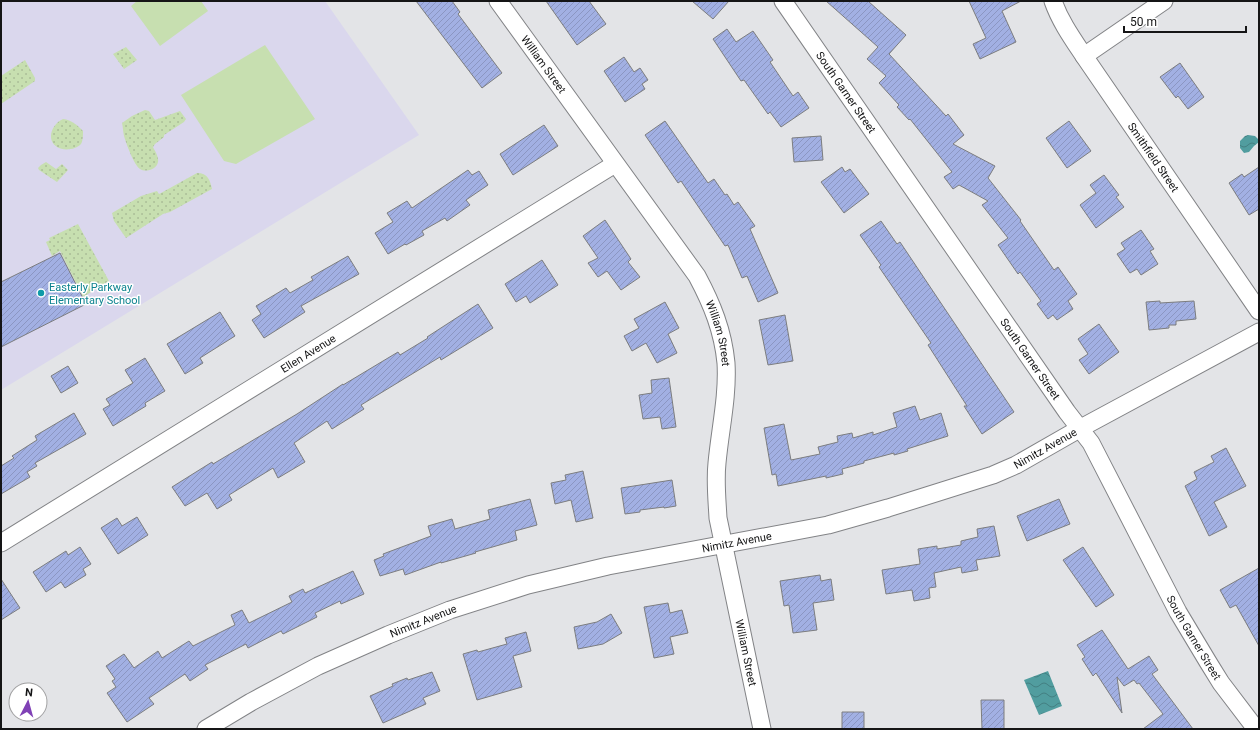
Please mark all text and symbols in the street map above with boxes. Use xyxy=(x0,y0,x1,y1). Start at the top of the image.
scale bar xyxy=(1124,8,1246,34)
text: 50 m xyxy=(1130,15,1157,29)
street label: William Street xyxy=(519,33,569,96)
street label: South Garner Street xyxy=(813,49,879,136)
street label: Smithfield Street xyxy=(1125,120,1182,195)
place label: Easterly Parkway Elementary School xyxy=(49,281,140,307)
marker: Easterly Parkway Elementary School xyxy=(36,288,46,298)
street label: William Street xyxy=(703,298,733,367)
street label: South Garner Street xyxy=(998,316,1063,402)
street label: Ellen Avenue xyxy=(278,331,338,375)
street label: Nimitz Avenue xyxy=(1011,425,1079,472)
street label: Nimitz Avenue xyxy=(701,529,773,555)
street label: South Garner Street xyxy=(1164,593,1224,683)
street label: Nimitz Avenue xyxy=(388,602,458,640)
street label: William Street xyxy=(733,618,759,688)
north arrow xyxy=(8,682,48,722)
text: N xyxy=(24,686,34,699)

